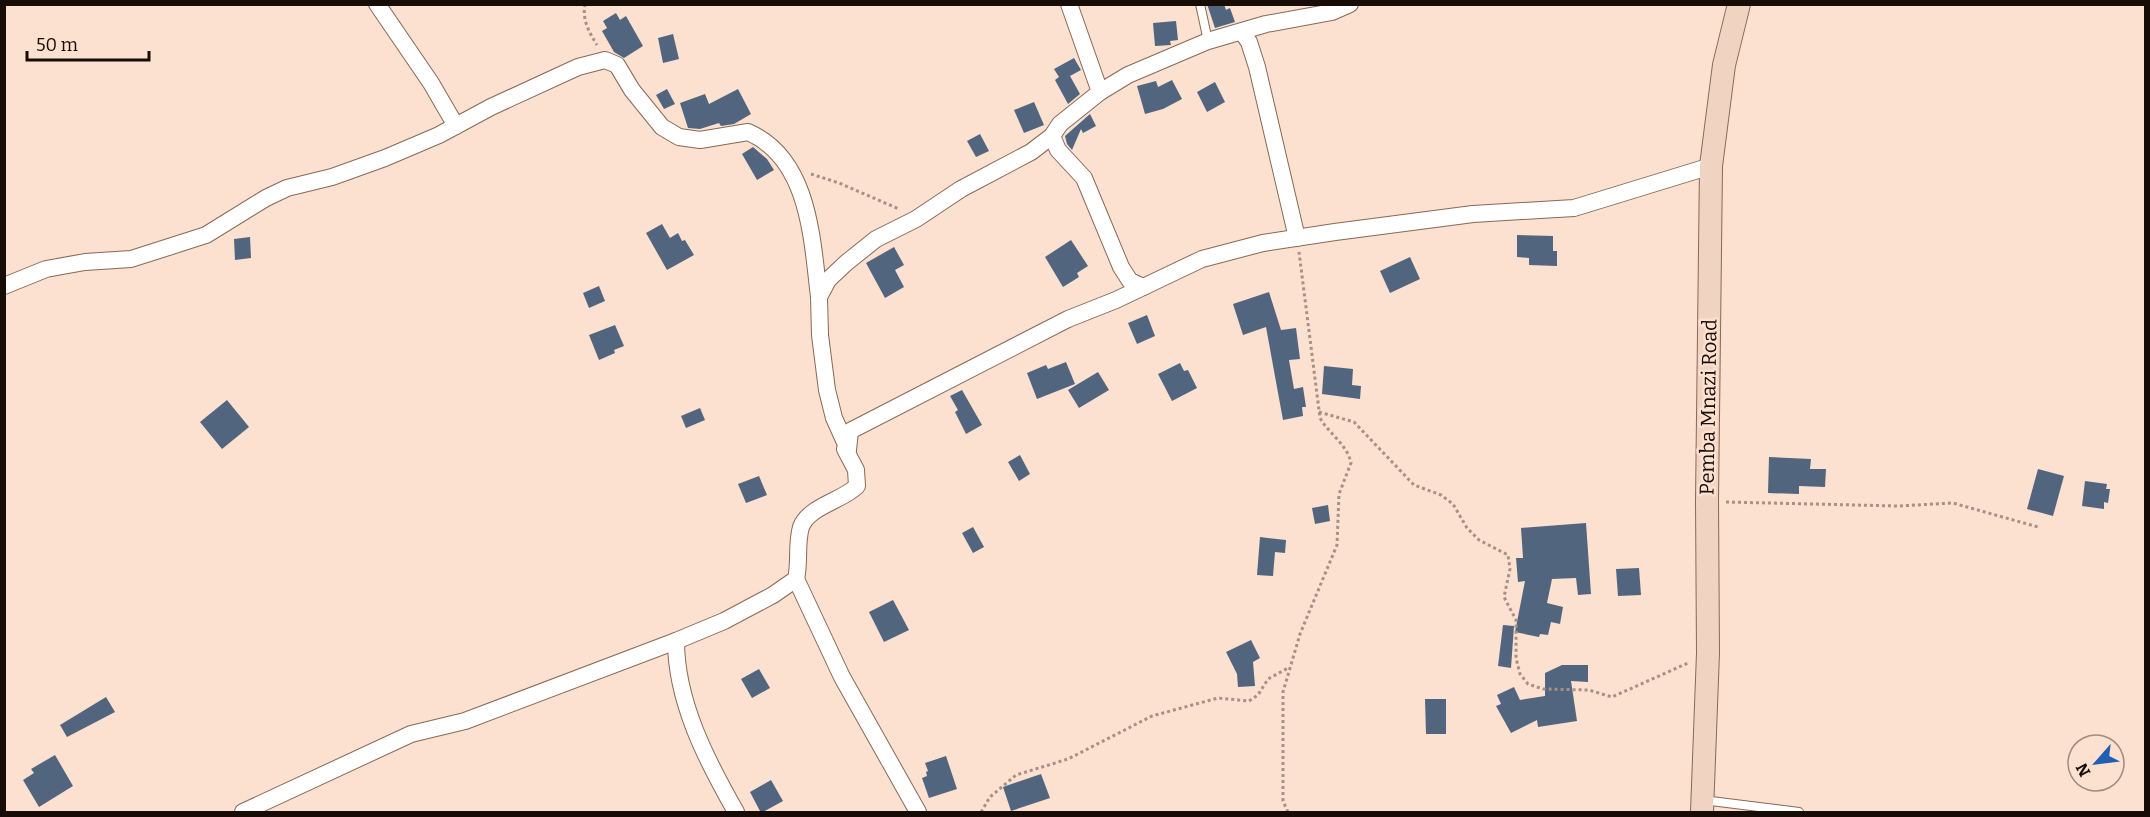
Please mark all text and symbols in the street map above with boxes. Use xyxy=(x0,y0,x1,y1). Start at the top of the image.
scale bar xyxy=(27,24,148,62)
text: 50 m xyxy=(36,34,78,56)
street label: Pemba Mnazi Road xyxy=(1694,319,1722,495)
north arrow xyxy=(2066,733,2126,793)
text: N xyxy=(2072,760,2094,780)

